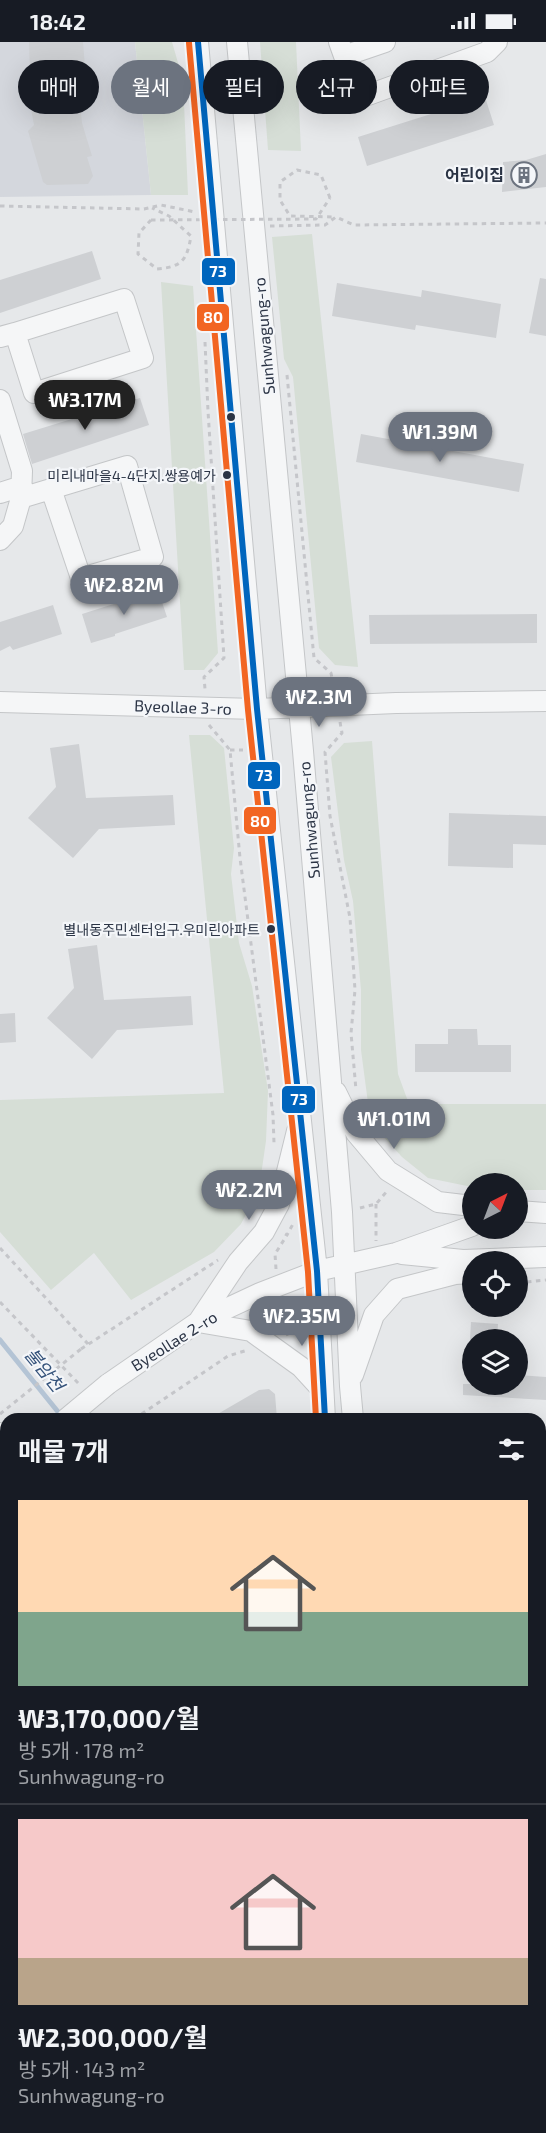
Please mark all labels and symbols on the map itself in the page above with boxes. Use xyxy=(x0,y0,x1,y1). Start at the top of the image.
building icon: 어린이집 xyxy=(509,160,539,190)
place label: 어린이집 xyxy=(445,165,504,184)
line badge: 73 xyxy=(201,257,236,286)
text: 73 xyxy=(209,261,227,280)
street label: Sunhwagung-ro xyxy=(249,277,278,395)
line badge: 80 xyxy=(196,303,230,332)
text: 80 xyxy=(203,307,223,326)
pin: ₩3.17M xyxy=(36,380,134,431)
unlabelled marker xyxy=(225,411,237,423)
pin: ₩1.39M xyxy=(391,412,489,463)
place label: 미리내마을4-4단지.쌍용예가 xyxy=(48,467,216,484)
marker: 미리내마을4-4단지.쌍용예가 xyxy=(221,469,233,481)
pin: ₩2.82M xyxy=(75,565,173,616)
pin: ₩2.3M xyxy=(277,677,361,728)
street label: Byeollae 3-ro xyxy=(134,695,232,718)
line badge: 73 xyxy=(247,761,281,790)
street label: Sunhwagung-ro xyxy=(294,761,323,879)
text: 73 xyxy=(255,765,273,784)
line badge: 80 xyxy=(243,806,277,835)
text: 80 xyxy=(250,811,270,830)
place label: 별내동주민센터입구.우미린아파트 xyxy=(64,921,260,938)
marker: 별내동주민센터입구.우미린아파트 xyxy=(265,923,277,935)
line badge: 73 xyxy=(281,1085,316,1114)
text: 73 xyxy=(290,1089,308,1108)
pin: ₩1.01M xyxy=(345,1099,443,1150)
pin: ₩2.2M xyxy=(207,1170,291,1221)
north arrow xyxy=(462,1173,528,1239)
pin: ₩2.35M xyxy=(253,1296,351,1347)
street label: Byeollae 2-ro xyxy=(127,1307,220,1375)
water label: 불암천 xyxy=(21,1343,70,1397)

